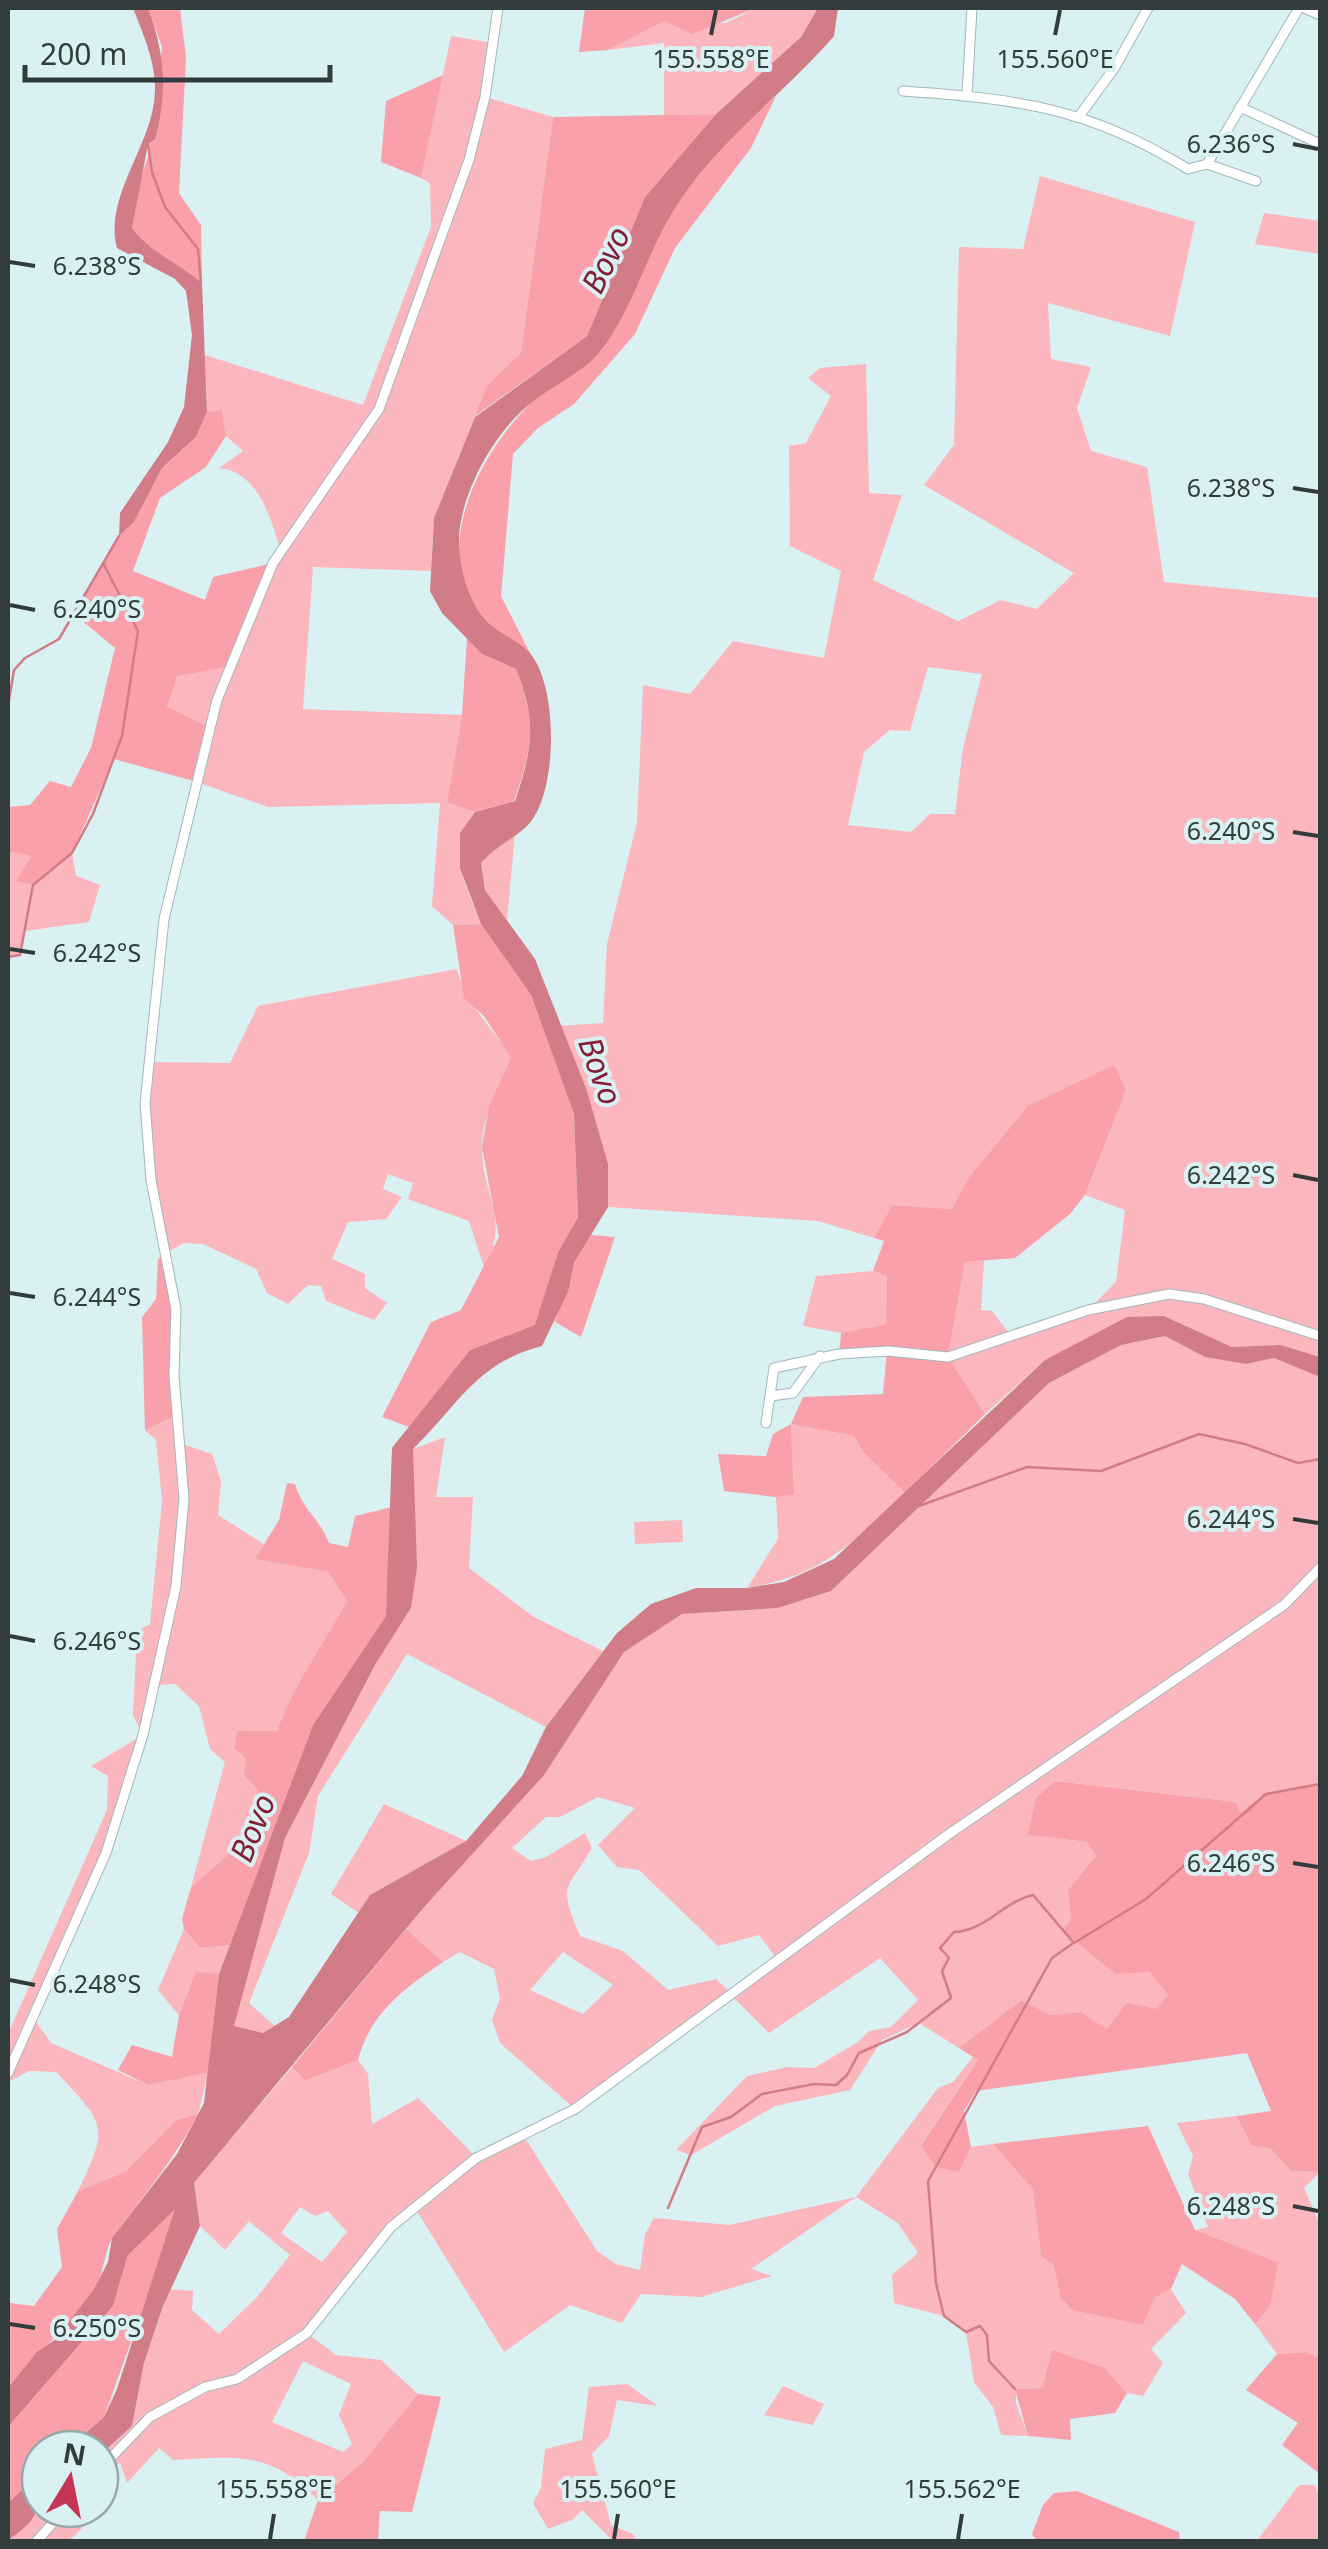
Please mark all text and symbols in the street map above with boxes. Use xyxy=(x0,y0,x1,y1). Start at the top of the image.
scale bar xyxy=(25,20,330,82)
text: 200 m xyxy=(40,33,127,74)
text: 155.558°E xyxy=(652,41,770,75)
text: 155.560°E xyxy=(996,41,1114,75)
text: 6.236°S xyxy=(1187,126,1275,160)
water label: Bovo xyxy=(570,219,639,300)
text: 6.238°S xyxy=(53,248,141,282)
text: 6.238°S xyxy=(1187,470,1275,504)
text: 6.240°S xyxy=(53,591,141,625)
text: 6.240°S xyxy=(1187,813,1275,847)
text: 6.242°S xyxy=(53,935,141,969)
water label: Bovo xyxy=(569,1030,634,1111)
text: 6.242°S xyxy=(1187,1157,1275,1191)
text: 6.244°S xyxy=(53,1279,141,1313)
text: 6.244°S xyxy=(1187,1501,1275,1535)
text: 6.246°S xyxy=(53,1623,141,1657)
water label: Bovo xyxy=(219,1787,285,1868)
text: 6.246°S xyxy=(1187,1845,1275,1879)
text: 6.248°S xyxy=(53,1966,141,2000)
text: 6.248°S xyxy=(1187,2188,1275,2222)
text: 6.250°S xyxy=(53,2310,141,2344)
north arrow xyxy=(20,2429,120,2529)
text: N xyxy=(60,2433,89,2474)
text: 155.558°E xyxy=(215,2471,333,2505)
text: 155.560°E xyxy=(559,2471,677,2505)
text: 155.562°E xyxy=(903,2471,1021,2505)

